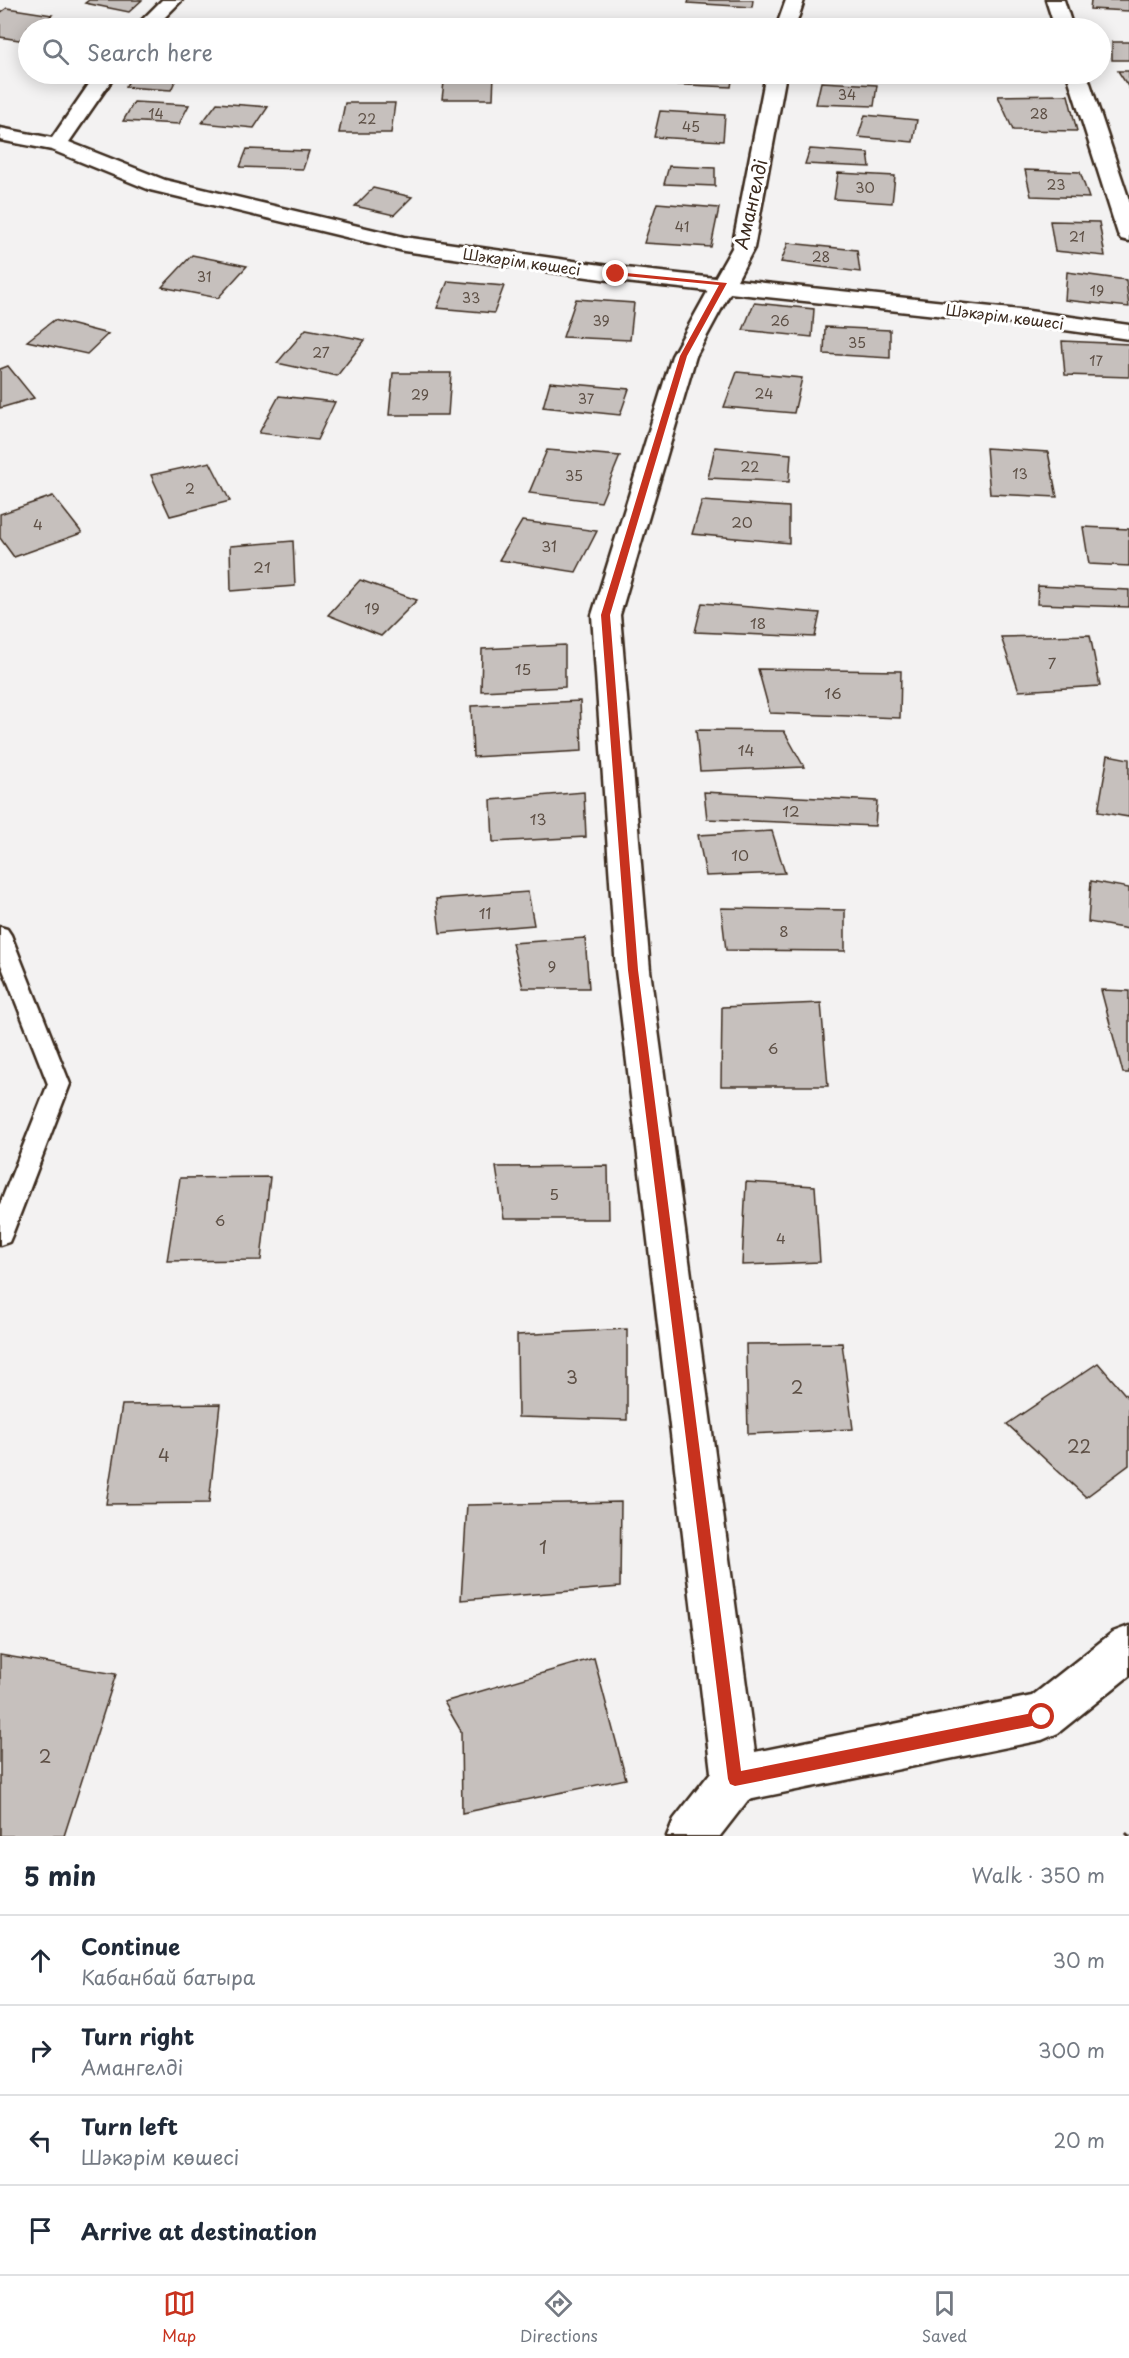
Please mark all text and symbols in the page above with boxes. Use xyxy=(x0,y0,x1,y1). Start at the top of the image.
search box xyxy=(18,18,1111,84)
icon: search xyxy=(39,35,72,68)
text: Search here xyxy=(87,35,213,68)
house number: 34 xyxy=(838,84,856,105)
house number: 14 xyxy=(148,103,164,124)
house number: 28 xyxy=(1030,103,1048,124)
house number: 22 xyxy=(358,108,376,129)
house number: 45 xyxy=(682,116,700,137)
street label: Амангелді xyxy=(726,156,774,252)
house number: 23 xyxy=(1047,174,1065,195)
house number: 30 xyxy=(855,177,875,198)
house number: 41 xyxy=(675,216,689,237)
house number: 21 xyxy=(1069,226,1085,247)
street label: Шәкәрім көшесі xyxy=(462,241,582,281)
house number: 28 xyxy=(812,246,830,267)
route end xyxy=(602,260,628,286)
house number: 31 xyxy=(197,266,211,287)
house number: 19 xyxy=(1090,280,1104,301)
house number: 33 xyxy=(462,287,480,308)
street label: Шәкәрім көшесі xyxy=(945,297,1065,335)
house number: 39 xyxy=(592,310,610,331)
house number: 26 xyxy=(770,310,790,331)
house number: 35 xyxy=(848,332,866,353)
house number: 27 xyxy=(312,342,330,363)
house number: 17 xyxy=(1089,350,1103,371)
house number: 24 xyxy=(755,383,773,404)
house number: 29 xyxy=(411,384,429,405)
house number: 37 xyxy=(578,388,595,409)
house number: 22 xyxy=(741,456,759,477)
house number: 13 xyxy=(1012,463,1028,484)
house number: 35 xyxy=(565,465,583,486)
house number: 2 xyxy=(185,478,195,499)
house number: 20 xyxy=(731,510,753,533)
house number: 4 xyxy=(33,512,43,535)
house number: 31 xyxy=(541,534,557,557)
house number: 21 xyxy=(253,555,271,578)
house number: 19 xyxy=(364,596,380,619)
house number: 18 xyxy=(750,611,766,634)
house number: 7 xyxy=(1048,651,1057,674)
house number: 15 xyxy=(515,657,531,680)
house number: 16 xyxy=(824,681,842,704)
house number: 14 xyxy=(738,738,754,761)
house number: 12 xyxy=(782,799,800,822)
house number: 13 xyxy=(530,807,546,830)
house number: 10 xyxy=(731,843,749,866)
house number: 11 xyxy=(479,901,491,924)
house number: 8 xyxy=(779,919,789,942)
house number: 9 xyxy=(548,954,556,977)
house number: 6 xyxy=(768,1036,778,1059)
house number: 5 xyxy=(549,1182,559,1205)
house number: 6 xyxy=(215,1208,225,1231)
house number: 4 xyxy=(776,1226,786,1249)
house number: 3 xyxy=(566,1363,578,1390)
house number: 2 xyxy=(791,1373,803,1400)
house number: 22 xyxy=(1067,1432,1091,1459)
house number: 4 xyxy=(158,1441,170,1468)
house number: 1 xyxy=(539,1533,547,1560)
route start xyxy=(1028,1703,1054,1729)
house number: 2 xyxy=(39,1742,51,1769)
text: 5 min xyxy=(24,1856,96,1895)
text: Walk · 350 m xyxy=(972,1860,1105,1890)
text: Continue xyxy=(81,1929,180,1962)
icon: ahead xyxy=(24,1944,57,1977)
text: 30 m xyxy=(1052,1945,1105,1975)
text: Кабанбай батыра xyxy=(81,1962,255,1992)
text: Turn right xyxy=(81,2019,194,2052)
icon: right xyxy=(24,2034,57,2067)
text: 300 m xyxy=(1038,2035,1105,2065)
text: Амангелді xyxy=(81,2052,183,2082)
text: Turn left xyxy=(81,2109,178,2142)
icon: left xyxy=(24,2124,57,2157)
text: 20 m xyxy=(1053,2125,1105,2155)
text: Шәкәрім көшесі xyxy=(81,2142,239,2172)
icon: arrive xyxy=(24,2214,57,2247)
text: Arrive at destination xyxy=(81,2214,317,2247)
tab: Map xyxy=(162,2287,196,2347)
tab: Directions xyxy=(520,2287,598,2347)
tab: Saved xyxy=(922,2287,967,2347)

